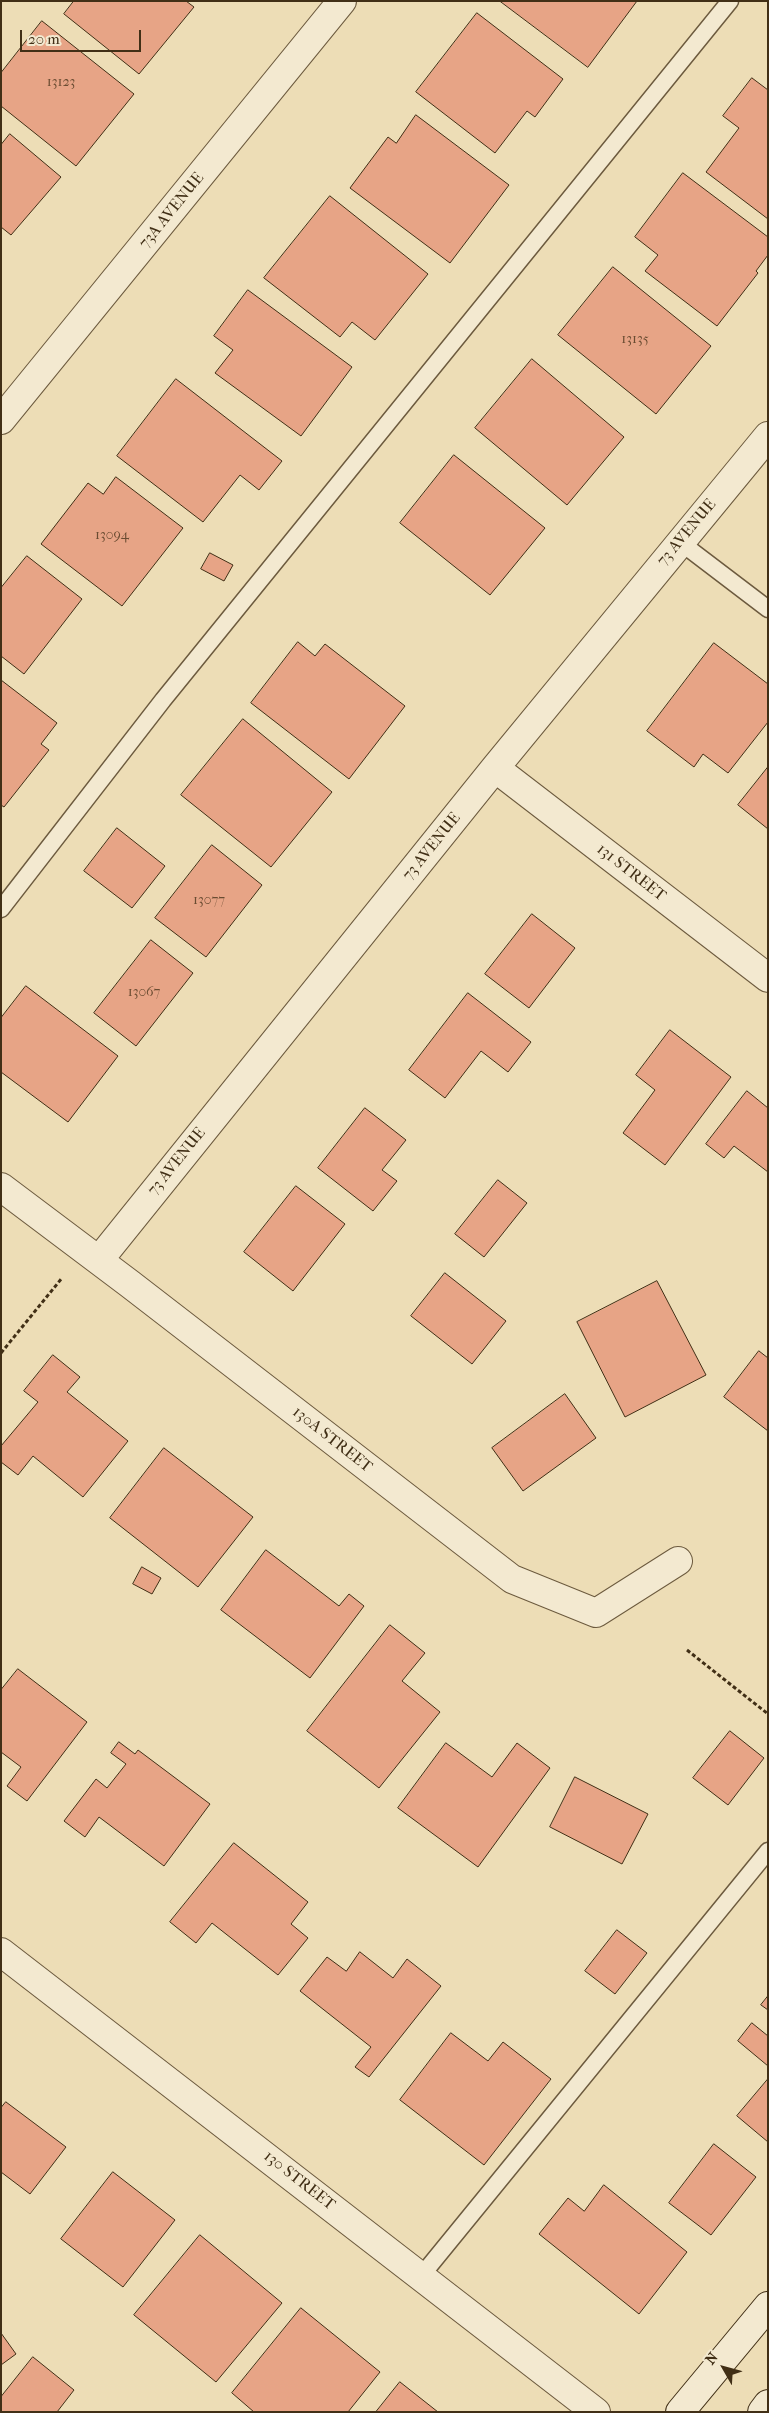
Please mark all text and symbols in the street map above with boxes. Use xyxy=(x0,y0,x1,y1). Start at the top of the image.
scale bar xyxy=(22,20,144,52)
text: 20 m xyxy=(28,30,60,48)
house number: 13123 xyxy=(47,75,75,91)
street label: 73A AVENUE xyxy=(136,169,208,253)
house number: 13135 xyxy=(621,332,649,348)
street label: 73 AVENUE xyxy=(653,496,721,570)
house number: 13094 xyxy=(95,528,129,544)
street label: 73 AVENUE xyxy=(399,809,465,885)
street label: 131 STREET xyxy=(593,840,669,906)
house number: 13077 xyxy=(193,893,225,909)
house number: 13067 xyxy=(128,985,160,1001)
street label: 73 AVENUE xyxy=(144,1124,210,1200)
street label: 130A STREET xyxy=(288,1403,376,1477)
street label: 130 STREET xyxy=(259,2147,339,2215)
north arrow xyxy=(699,2343,749,2393)
text: N xyxy=(702,2349,722,2368)

